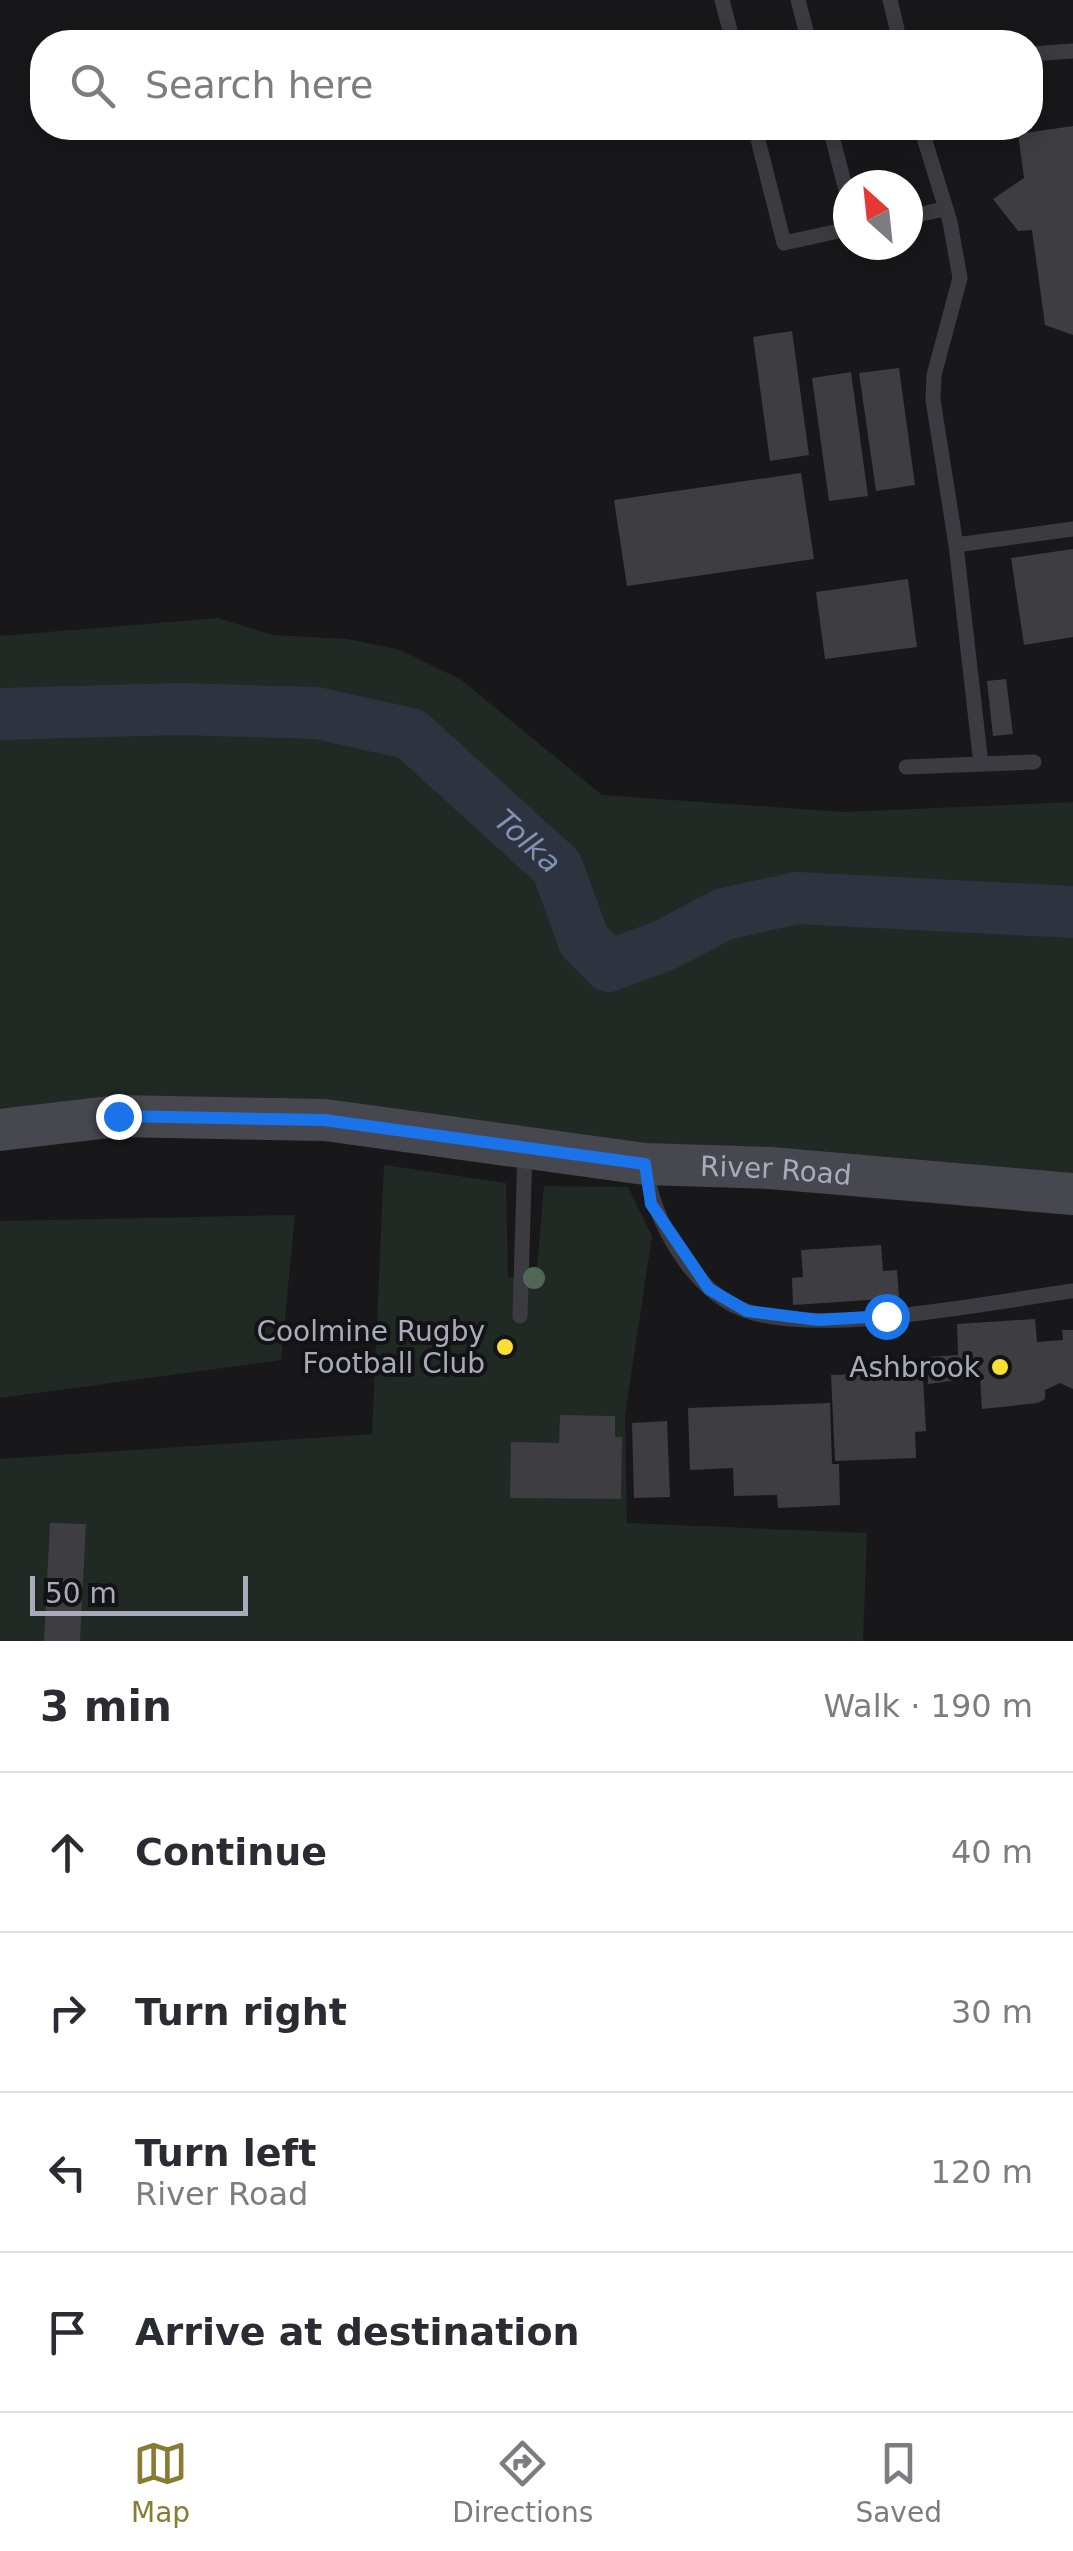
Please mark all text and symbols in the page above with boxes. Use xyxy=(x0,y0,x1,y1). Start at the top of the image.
search box xyxy=(30,30,1043,140)
icon: search xyxy=(65,58,120,113)
text: Search here xyxy=(145,63,373,107)
north arrow xyxy=(833,170,923,260)
water label: Tolka xyxy=(488,802,568,880)
route end xyxy=(96,1094,142,1140)
street label: River Road xyxy=(700,1149,853,1191)
route start xyxy=(864,1294,910,1340)
place label: Coolmine Rugby Football Club xyxy=(256,1315,485,1380)
marker: Coolmine Rugby Football Club xyxy=(494,1336,516,1358)
place label: Ashbrook xyxy=(849,1351,981,1384)
marker: Ashbrook xyxy=(989,1356,1011,1378)
scale bar xyxy=(30,1571,248,1616)
text: 50 m xyxy=(45,1577,117,1610)
text: 3 min xyxy=(40,1682,172,1731)
text: Walk · 190 m xyxy=(823,1687,1033,1725)
icon: ahead xyxy=(40,1825,95,1880)
text: Continue xyxy=(135,1830,327,1874)
text: 40 m xyxy=(951,1833,1033,1871)
icon: right xyxy=(40,1985,95,2040)
text: Turn right xyxy=(135,1990,347,2034)
text: 30 m xyxy=(951,1993,1033,2031)
text: Turn left xyxy=(135,2131,316,2175)
icon: left xyxy=(40,2145,95,2200)
text: 120 m xyxy=(931,2153,1033,2191)
text: River Road xyxy=(135,2175,308,2213)
icon: arrive xyxy=(40,2305,95,2360)
text: Arrive at destination xyxy=(135,2310,580,2354)
tab: Map xyxy=(131,2436,190,2529)
tab: Directions xyxy=(452,2436,593,2529)
tab: Saved xyxy=(855,2436,942,2529)

